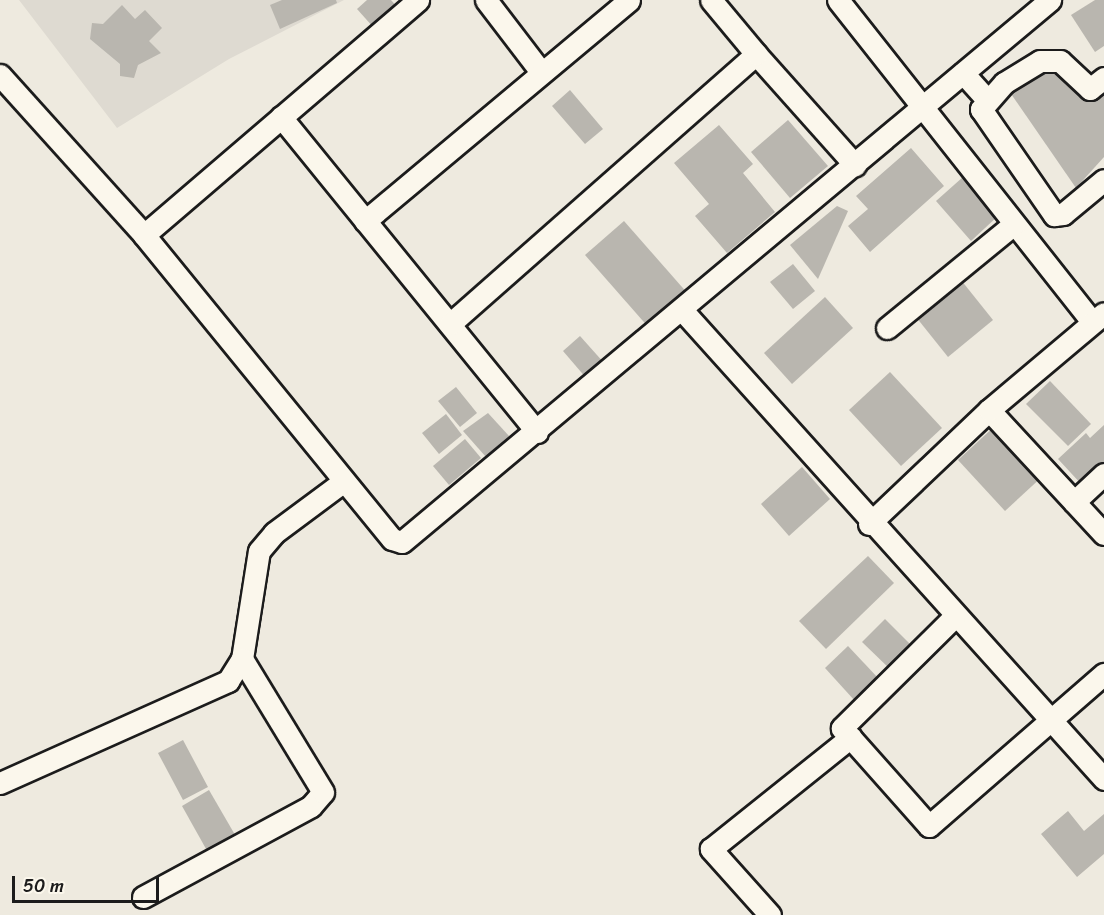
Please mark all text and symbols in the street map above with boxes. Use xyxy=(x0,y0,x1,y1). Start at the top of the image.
scale bar xyxy=(15,864,162,902)
text: 50 m xyxy=(23,870,64,902)

